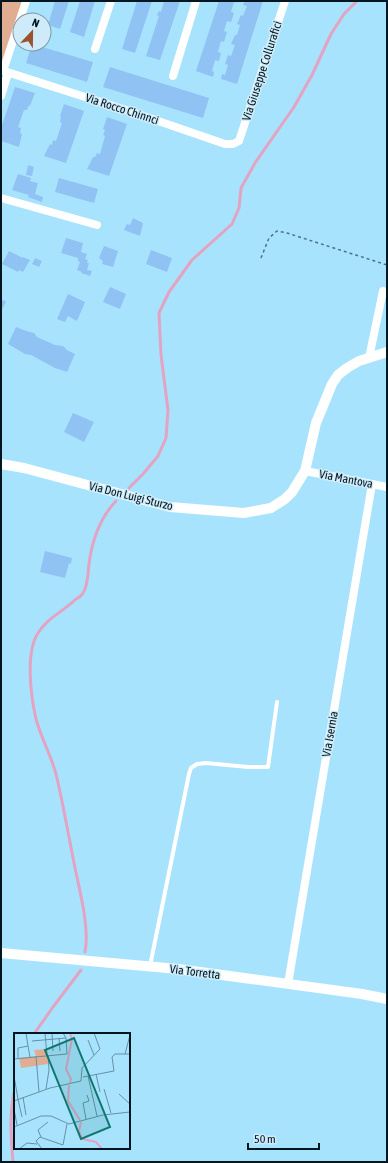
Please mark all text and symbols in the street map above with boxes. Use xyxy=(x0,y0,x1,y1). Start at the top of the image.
north arrow xyxy=(12,12,52,52)
text: N xyxy=(30,16,41,30)
street label: Via Giuseppe Collurafici xyxy=(239,19,285,123)
street label: Via Rocco Chinnci xyxy=(83,91,161,127)
street label: Via Mantova xyxy=(318,467,374,491)
street label: Via Don Luigi Sturzo xyxy=(88,479,175,513)
street label: Via Isernia xyxy=(319,710,341,758)
street label: Via Torretta xyxy=(169,962,221,982)
inset map xyxy=(14,1033,130,1149)
scale bar xyxy=(248,1125,319,1151)
text: 50 m xyxy=(254,1132,276,1146)

